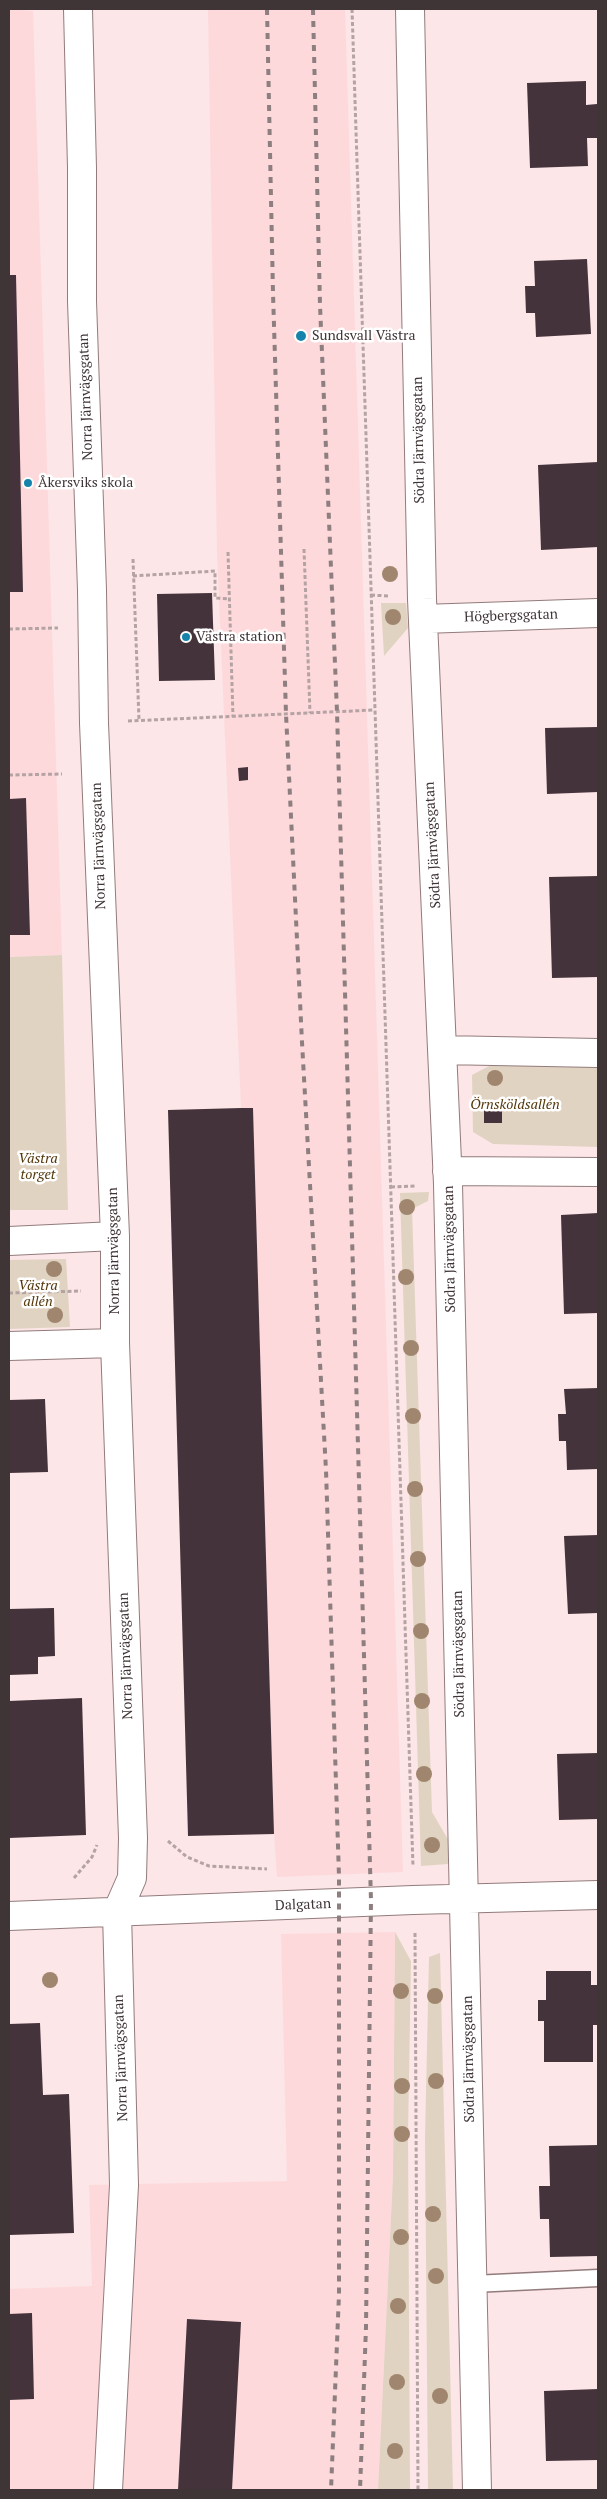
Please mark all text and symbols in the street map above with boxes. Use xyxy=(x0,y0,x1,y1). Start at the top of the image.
place label: Sundsvall Västra xyxy=(312,328,416,344)
marker: Sundsvall Västra xyxy=(294,329,308,343)
street label: Norra Järnvägsgatan xyxy=(75,333,97,461)
street label: Södra Järnvägsgatan xyxy=(409,376,429,504)
place label: Åkersviks skola xyxy=(38,475,133,491)
marker: Åkersviks skola xyxy=(22,477,34,489)
street label: Högbergsgatan xyxy=(464,606,558,626)
place label: Västra station xyxy=(196,629,283,645)
marker: Västra station xyxy=(180,631,192,643)
street label: Södra Järnvägsgatan xyxy=(421,781,445,909)
street label: Norra Järnvägsgatan xyxy=(88,782,110,910)
park label: Örnsköldsallén xyxy=(470,1097,560,1113)
park label: Västra torget xyxy=(18,1151,58,1184)
street label: Södra Järnvägsgatan xyxy=(440,1185,460,1313)
street label: Norra Järnvägsgatan xyxy=(104,1187,124,1315)
park label: Västra allén xyxy=(18,1278,58,1310)
street label: Södra Järnvägsgatan xyxy=(449,1590,469,1718)
street label: Norra Järnvägsgatan xyxy=(115,1592,137,1720)
street label: Dalgatan xyxy=(275,1896,331,1914)
street label: Norra Järnvägsgatan xyxy=(110,1994,132,2122)
street label: Södra Järnvägsgatan xyxy=(459,1995,479,2123)

